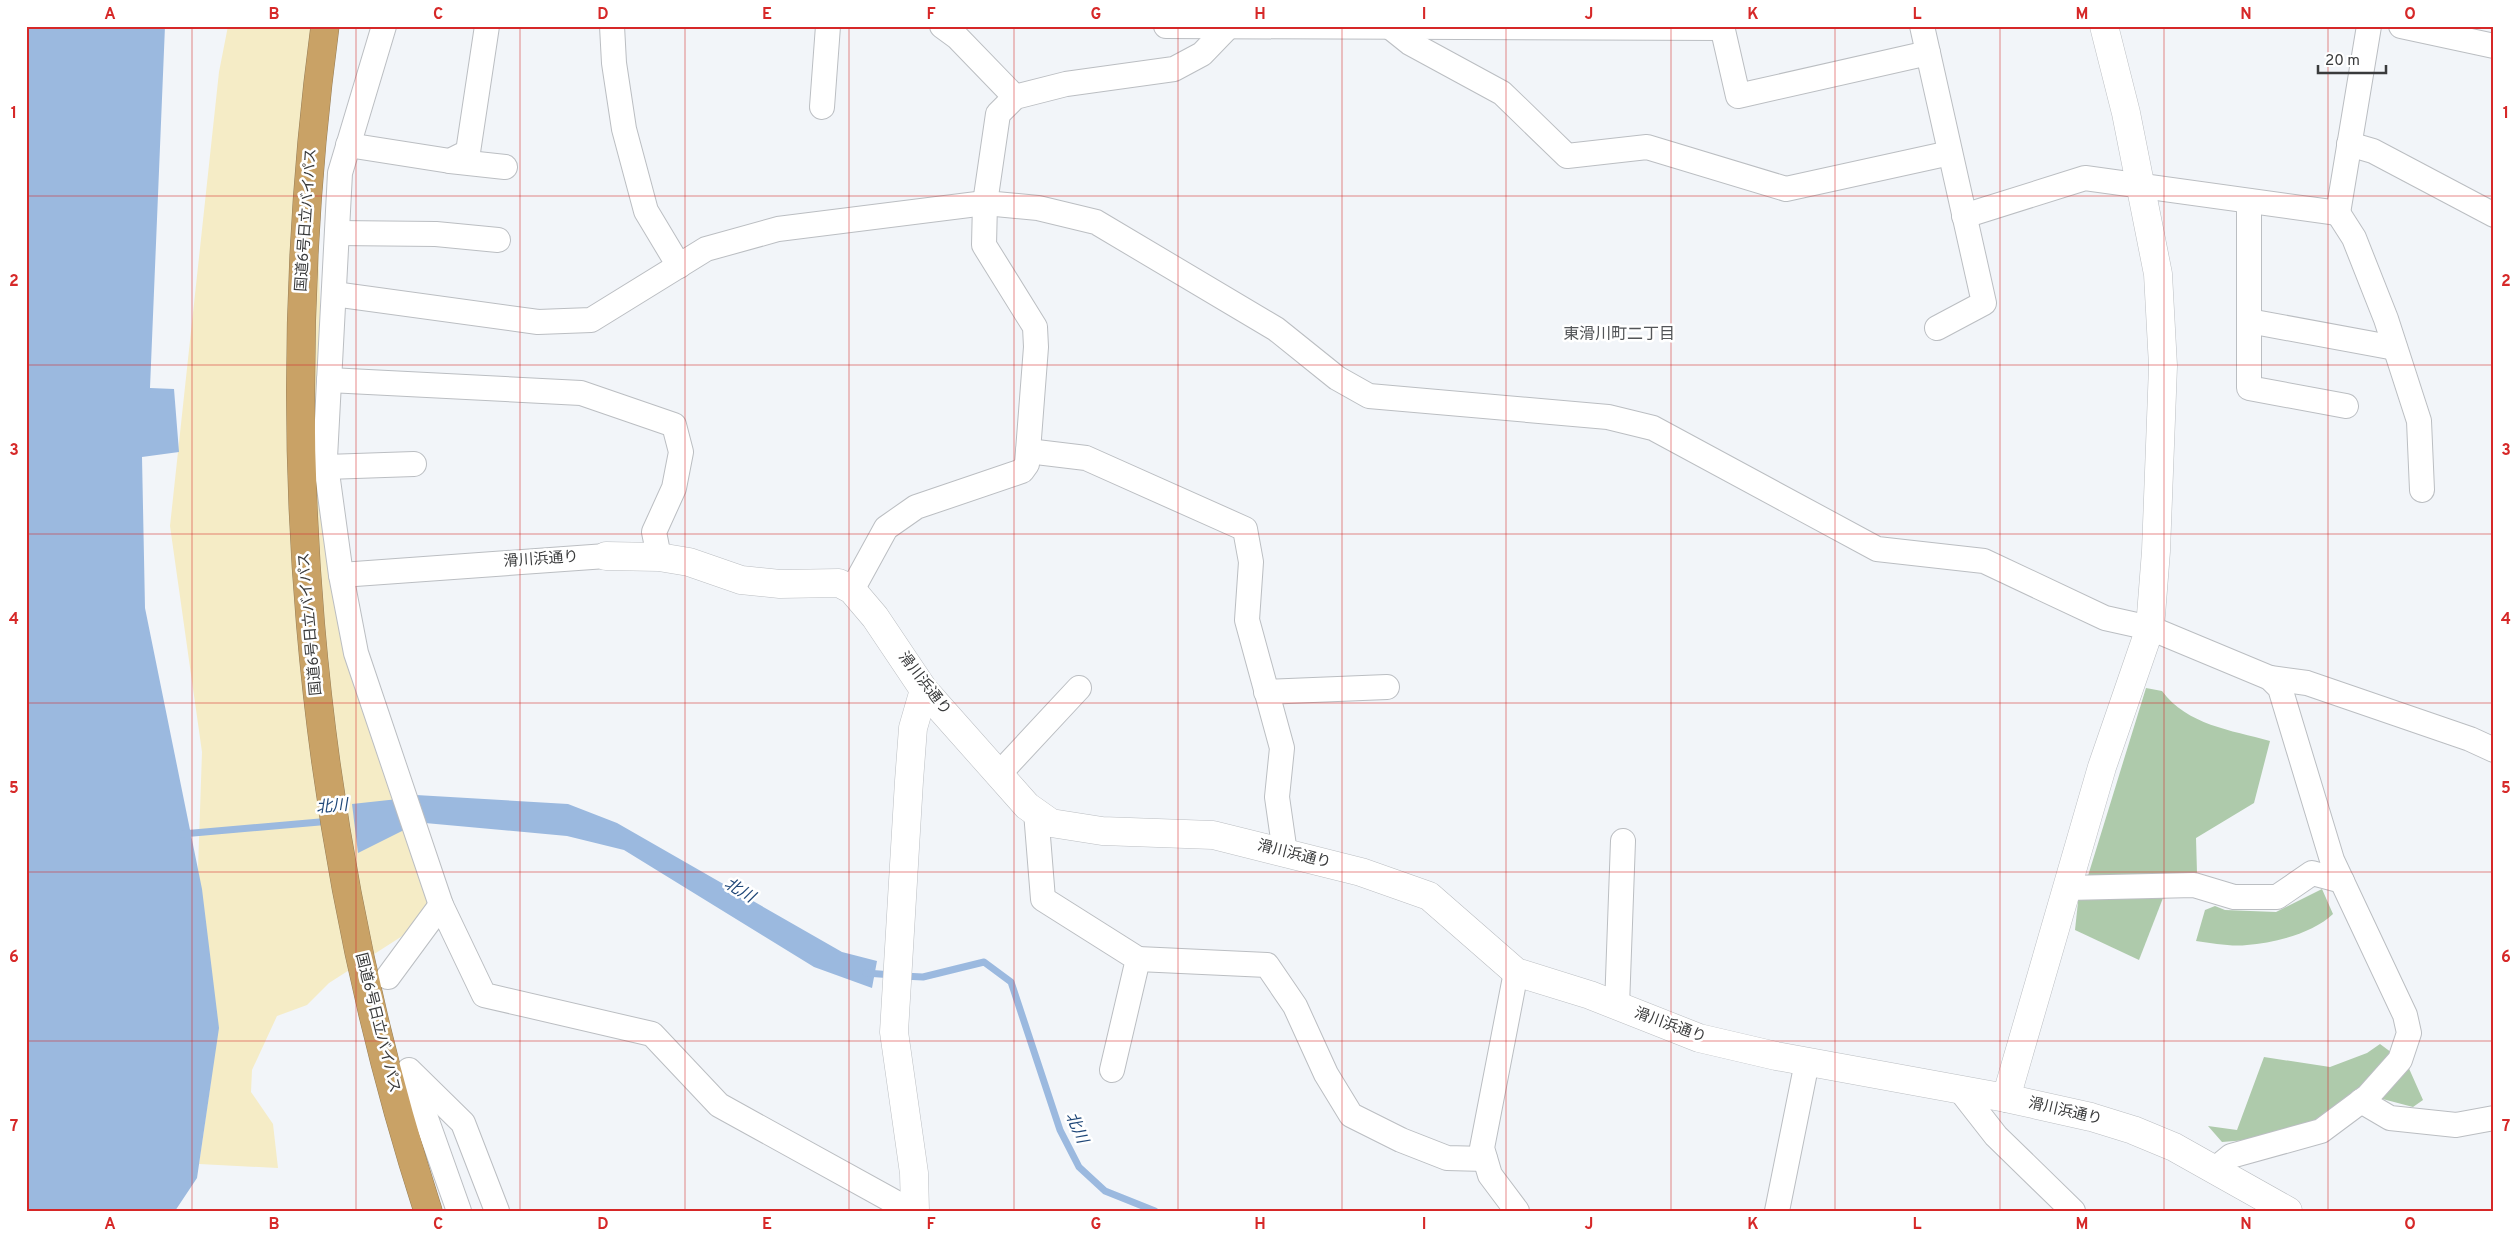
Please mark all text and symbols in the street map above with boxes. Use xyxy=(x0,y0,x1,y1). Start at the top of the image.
text: A xyxy=(104,5,116,25)
text: B xyxy=(268,5,280,25)
text: C xyxy=(433,5,443,25)
text: D xyxy=(597,5,609,25)
text: E xyxy=(762,5,772,25)
text: F xyxy=(926,5,936,25)
text: G xyxy=(1091,5,1101,25)
text: H xyxy=(1254,5,1266,25)
text: I xyxy=(1422,5,1426,25)
text: J xyxy=(1585,5,1593,25)
text: K xyxy=(1747,5,1759,25)
text: L xyxy=(1912,5,1922,25)
text: M xyxy=(2076,5,2088,25)
text: N xyxy=(2240,5,2252,25)
text: O xyxy=(2404,5,2416,25)
scale bar xyxy=(2318,42,2385,74)
text: 20 m xyxy=(2325,52,2360,71)
text: 1 xyxy=(11,104,17,124)
text: 1 xyxy=(2503,104,2509,124)
street label: 国道6号日立バイパス xyxy=(293,148,321,292)
text: 2 xyxy=(9,272,19,292)
text: 2 xyxy=(2501,272,2511,292)
district label: 東滑川町二丁目 xyxy=(1563,325,1675,345)
text: 3 xyxy=(9,441,19,461)
text: 3 xyxy=(2501,441,2511,461)
street label: 滑川浜通り xyxy=(503,548,579,572)
street label: 国道6号日立バイパス xyxy=(295,552,327,696)
text: 4 xyxy=(9,610,19,630)
text: 4 xyxy=(2501,610,2511,630)
street label: 滑川浜通り xyxy=(893,649,955,719)
text: 5 xyxy=(9,779,19,799)
text: 5 xyxy=(2501,779,2511,799)
water label: 北川 xyxy=(315,795,351,818)
street label: 滑川浜通り xyxy=(1255,837,1333,873)
water label: 北川 xyxy=(720,874,760,909)
text: 6 xyxy=(9,948,19,968)
text: 6 xyxy=(2501,948,2511,968)
street label: 国道6号日立バイパス xyxy=(350,951,404,1095)
street label: 滑川浜通り xyxy=(1632,1004,1708,1048)
street label: 滑川浜通り xyxy=(2026,1094,2104,1130)
water label: 北川 xyxy=(1060,1109,1092,1149)
text: 7 xyxy=(10,1117,18,1137)
text: 7 xyxy=(2502,1117,2510,1137)
text: A xyxy=(104,1215,116,1235)
text: B xyxy=(268,1215,280,1235)
text: C xyxy=(433,1215,443,1235)
text: D xyxy=(597,1215,609,1235)
text: E xyxy=(762,1215,772,1235)
text: F xyxy=(926,1215,936,1235)
text: G xyxy=(1091,1215,1101,1235)
text: H xyxy=(1254,1215,1266,1235)
text: I xyxy=(1422,1215,1426,1235)
text: J xyxy=(1585,1215,1593,1235)
text: K xyxy=(1747,1215,1759,1235)
text: L xyxy=(1912,1215,1922,1235)
text: M xyxy=(2076,1215,2088,1235)
text: N xyxy=(2240,1215,2252,1235)
text: O xyxy=(2404,1215,2416,1235)

